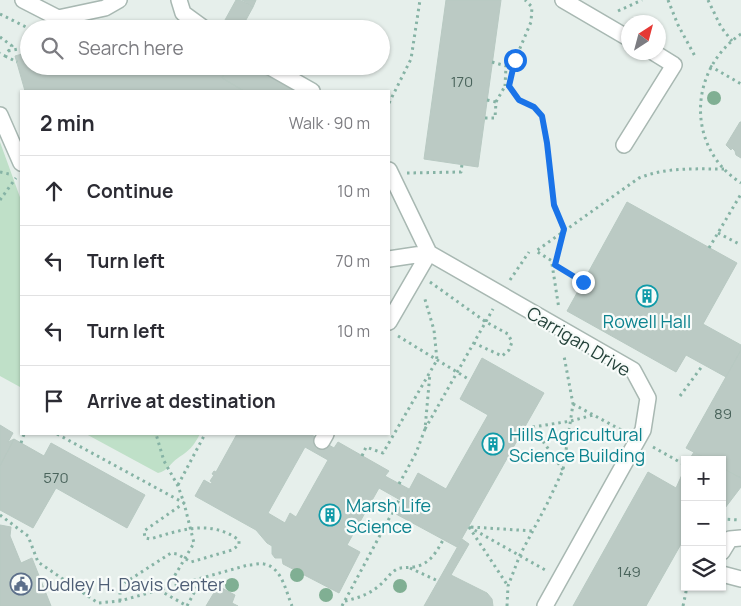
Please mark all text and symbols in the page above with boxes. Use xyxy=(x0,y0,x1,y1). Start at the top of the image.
north arrow xyxy=(621,15,666,60)
search box xyxy=(20,20,390,75)
icon: search xyxy=(38,34,66,62)
text: Search here xyxy=(78,35,184,61)
route start xyxy=(504,49,527,72)
house number: 170 xyxy=(451,71,473,92)
text: 2 min xyxy=(40,109,95,137)
text: Walk · 90 m xyxy=(289,112,370,134)
icon: ahead xyxy=(40,177,68,205)
text: Continue xyxy=(87,178,173,204)
text: 10 m xyxy=(337,180,370,202)
icon: left xyxy=(40,247,68,275)
text: Turn left xyxy=(87,248,165,274)
text: 70 m xyxy=(335,250,370,272)
route end xyxy=(572,271,595,294)
building icon: Rowell Hall xyxy=(635,284,659,308)
street label: Carrigan Drive xyxy=(523,301,635,381)
place label: Rowell Hall xyxy=(603,309,691,333)
icon: left xyxy=(40,317,68,345)
text: Turn left xyxy=(87,318,165,344)
text: 10 m xyxy=(337,320,370,342)
icon: arrive xyxy=(40,387,68,415)
text: Arrive at destination xyxy=(87,388,276,414)
house number: 89 xyxy=(714,403,732,424)
place label: Hills Agricultural Science Building xyxy=(509,422,645,467)
building icon: Hills Agricultural Science Building xyxy=(481,432,505,456)
map controls xyxy=(681,456,726,591)
button: + xyxy=(681,456,726,501)
house number: 570 xyxy=(43,467,69,488)
place label: Marsh Life Science xyxy=(346,493,431,538)
button: − xyxy=(681,501,726,546)
building icon: Marsh Life Science xyxy=(318,503,342,527)
button: layers xyxy=(681,546,726,591)
house number: 149 xyxy=(617,561,641,582)
public building icon: Dudley H. Davis Center xyxy=(9,572,33,596)
place label: Dudley H. Davis Center xyxy=(37,572,225,596)

